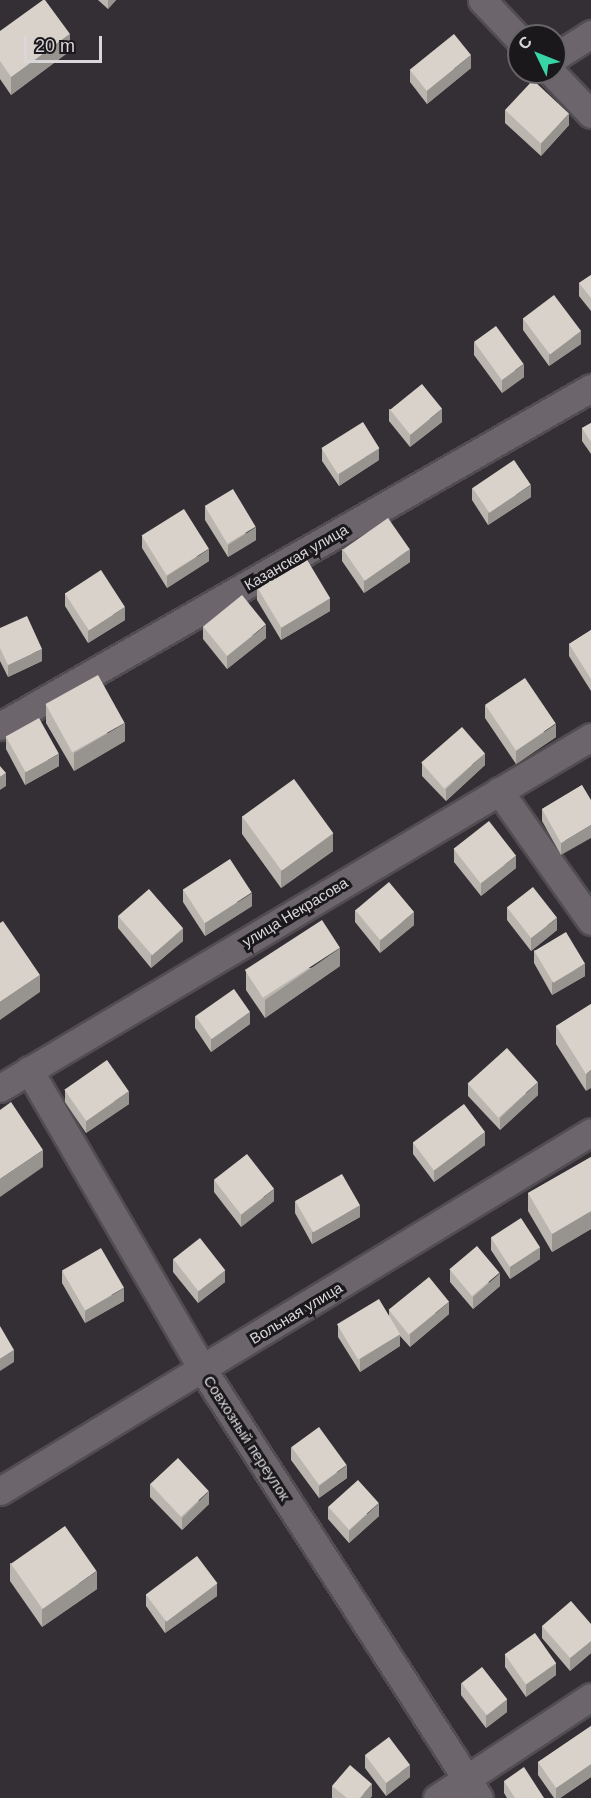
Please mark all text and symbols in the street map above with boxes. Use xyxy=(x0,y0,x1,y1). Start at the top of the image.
scale bar xyxy=(27,24,105,62)
north arrow xyxy=(507,24,567,84)
text: С xyxy=(515,33,535,53)
text: 20 m xyxy=(35,36,75,56)
street label: Казанская улица xyxy=(241,520,351,594)
street label: улица Некрасова xyxy=(239,873,351,951)
street label: Вольная улица xyxy=(246,1278,346,1348)
street label: Совхозный переулок xyxy=(200,1372,294,1504)

